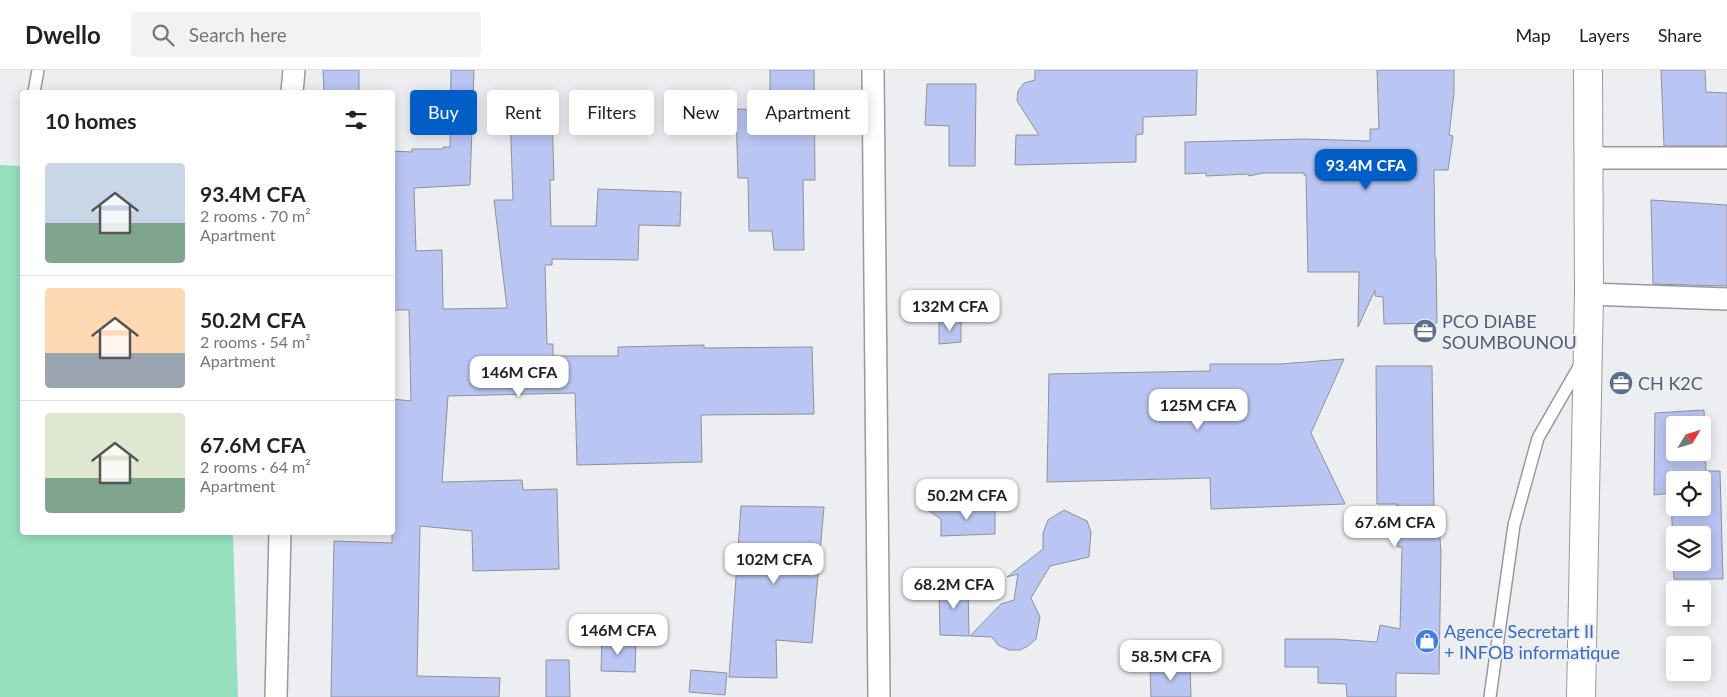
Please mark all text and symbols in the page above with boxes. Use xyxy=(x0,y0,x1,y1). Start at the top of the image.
search box xyxy=(131,12,481,57)
text: Dwello xyxy=(25,20,101,49)
icon: search xyxy=(149,21,177,49)
text: Search here xyxy=(189,23,287,46)
text: Map xyxy=(1515,24,1551,46)
text: Layers xyxy=(1579,24,1630,46)
text: Share xyxy=(1658,24,1702,46)
chip: Buy xyxy=(410,90,477,135)
chip: Rent xyxy=(487,90,559,135)
chip: Filters xyxy=(569,90,654,135)
chip: New xyxy=(664,90,737,135)
chip: Apartment xyxy=(747,90,868,135)
icon: filters xyxy=(342,106,370,134)
text: 10 homes xyxy=(45,108,136,133)
pin: 93.4M CFA xyxy=(1309,148,1423,191)
text: 93.4M CFA xyxy=(1326,155,1406,174)
text: 93.4M CFA xyxy=(200,181,306,206)
icon: home xyxy=(85,183,145,243)
text: 2 rooms · 70 m² xyxy=(200,206,311,225)
text: Apartment xyxy=(200,225,275,244)
pin: 132M CFA xyxy=(898,290,1002,332)
text: 132M CFA xyxy=(912,296,988,315)
text: 50.2M CFA xyxy=(200,307,306,332)
icon: home xyxy=(85,308,145,368)
place label: PCO DIABE SOUMBOUNOU xyxy=(1442,310,1577,353)
office icon: PCO DIABE SOUMBOUNOU xyxy=(1412,318,1438,344)
text: 2 rooms · 54 m² xyxy=(200,332,311,351)
text: Apartment xyxy=(200,351,275,370)
pin: 146M CFA xyxy=(467,356,571,398)
text: 146M CFA xyxy=(481,362,557,381)
office icon: CH K2C xyxy=(1608,370,1634,396)
place label: CH K2C xyxy=(1638,372,1703,394)
pin: 125M CFA xyxy=(1146,388,1250,431)
text: 125M CFA xyxy=(1160,395,1236,414)
north arrow xyxy=(1666,416,1711,461)
map controls xyxy=(1666,416,1711,681)
text: 67.6M CFA xyxy=(200,432,306,457)
icon: home xyxy=(85,433,145,493)
text: 2 rooms · 64 m² xyxy=(200,457,311,476)
button: locate xyxy=(1666,471,1711,516)
text: Apartment xyxy=(200,476,275,495)
pin: 50.2M CFA xyxy=(910,478,1024,521)
text: 50.2M CFA xyxy=(927,485,1007,504)
pin: 67.6M CFA xyxy=(1338,506,1452,548)
text: 67.6M CFA xyxy=(1355,512,1435,531)
button: layers xyxy=(1666,526,1711,571)
pin: 102M CFA xyxy=(722,542,826,585)
text: 102M CFA xyxy=(736,549,812,568)
pin: 68.2M CFA xyxy=(897,568,1011,610)
text: 68.2M CFA xyxy=(914,574,994,593)
button: + xyxy=(1666,581,1711,626)
pin: 146M CFA xyxy=(566,614,670,656)
text: 146M CFA xyxy=(580,620,656,639)
place label: Agence Secretart II + INFOB informatique xyxy=(1444,620,1620,663)
shop icon: Agence Secretart II + INFOB informatique xyxy=(1414,628,1440,654)
button: − xyxy=(1666,636,1711,681)
pin: 58.5M CFA xyxy=(1114,640,1228,682)
text: 58.5M CFA xyxy=(1131,646,1211,665)

